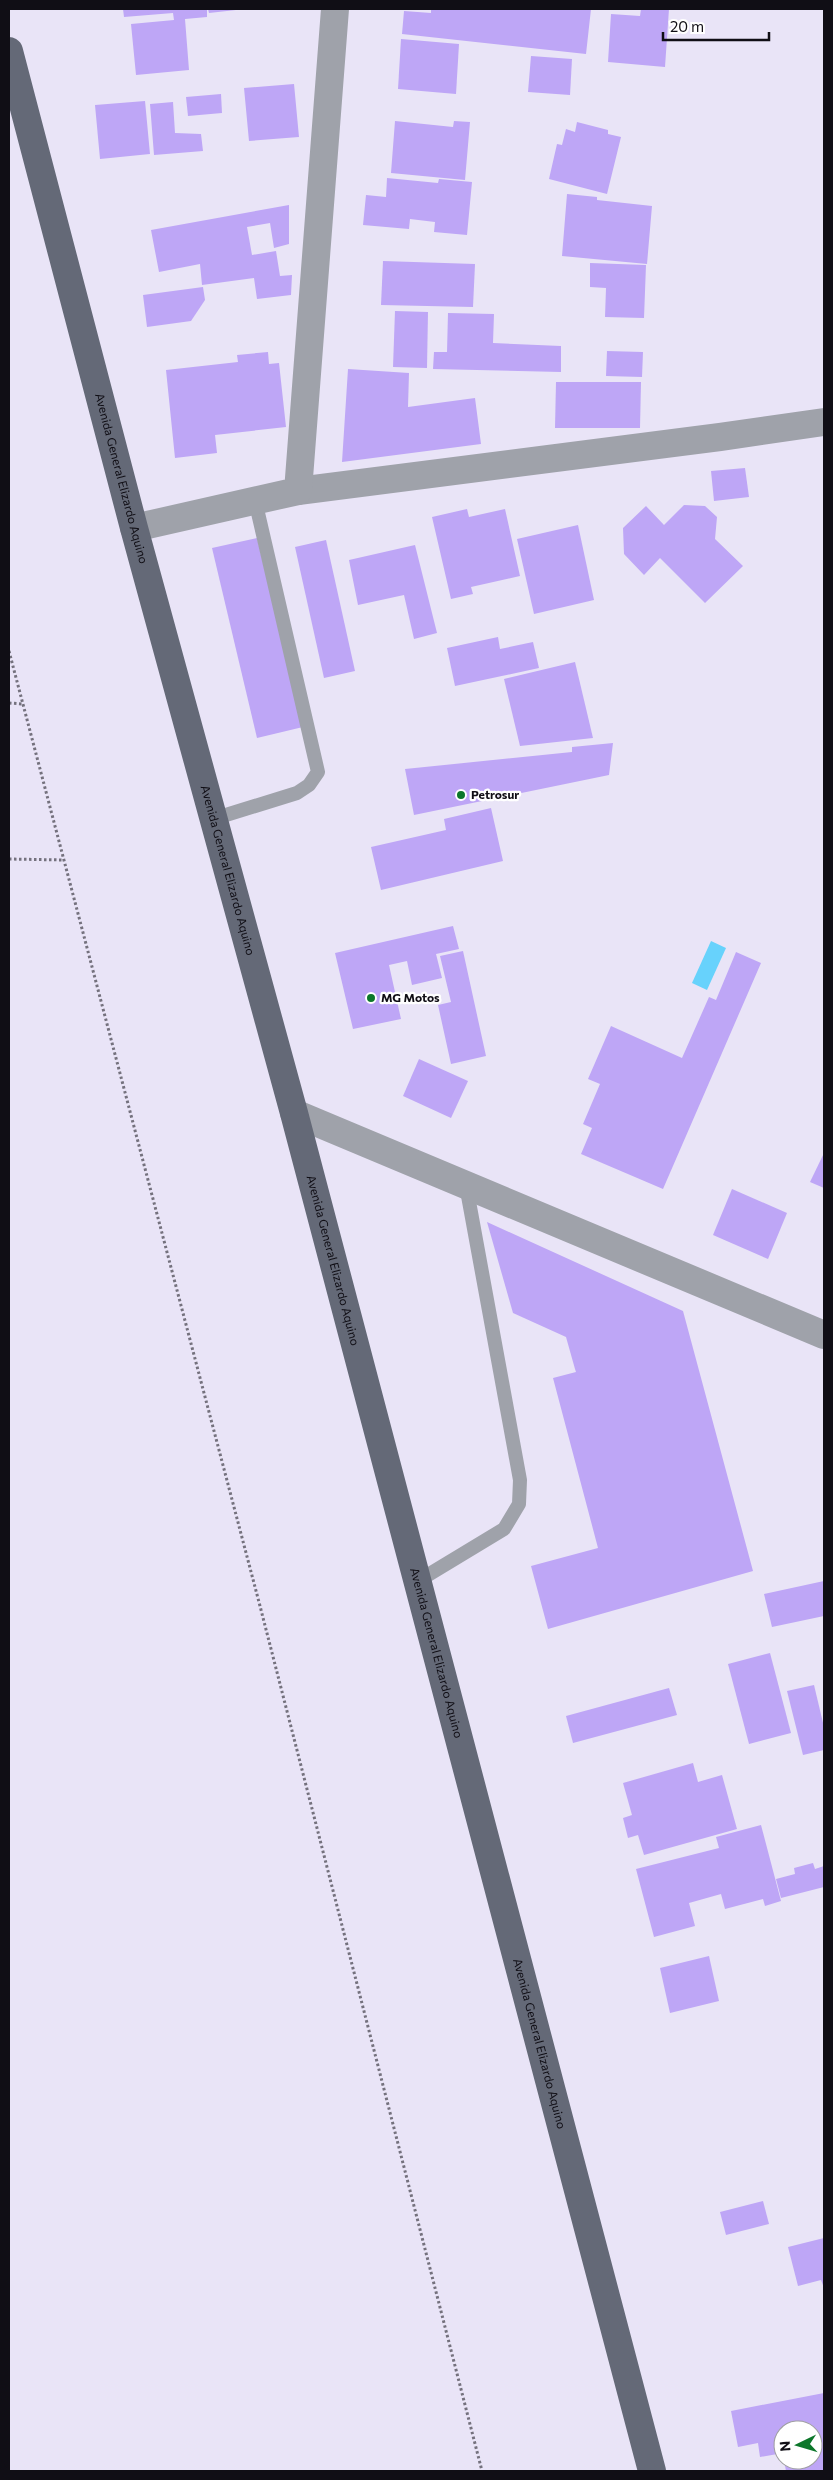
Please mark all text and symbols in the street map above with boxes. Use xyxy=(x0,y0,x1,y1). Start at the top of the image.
scale bar xyxy=(663,10,769,42)
text: 20 m xyxy=(670,17,704,35)
street label: Avenida General Elizardo Aquino xyxy=(93,392,151,565)
street label: Avenida General Elizardo Aquino xyxy=(199,783,259,957)
place label: Petrosur xyxy=(471,787,519,801)
marker: Petrosur xyxy=(455,789,467,801)
place label: MG Motos xyxy=(381,990,440,1004)
marker: MG Motos xyxy=(365,992,377,1004)
street label: Avenida General Elizardo Aquino xyxy=(305,1173,363,1347)
street label: Avenida General Elizardo Aquino xyxy=(408,1566,466,1739)
street label: Avenida General Elizardo Aquino xyxy=(511,1957,569,2130)
north arrow xyxy=(773,2420,823,2470)
text: N xyxy=(776,2440,793,2452)

